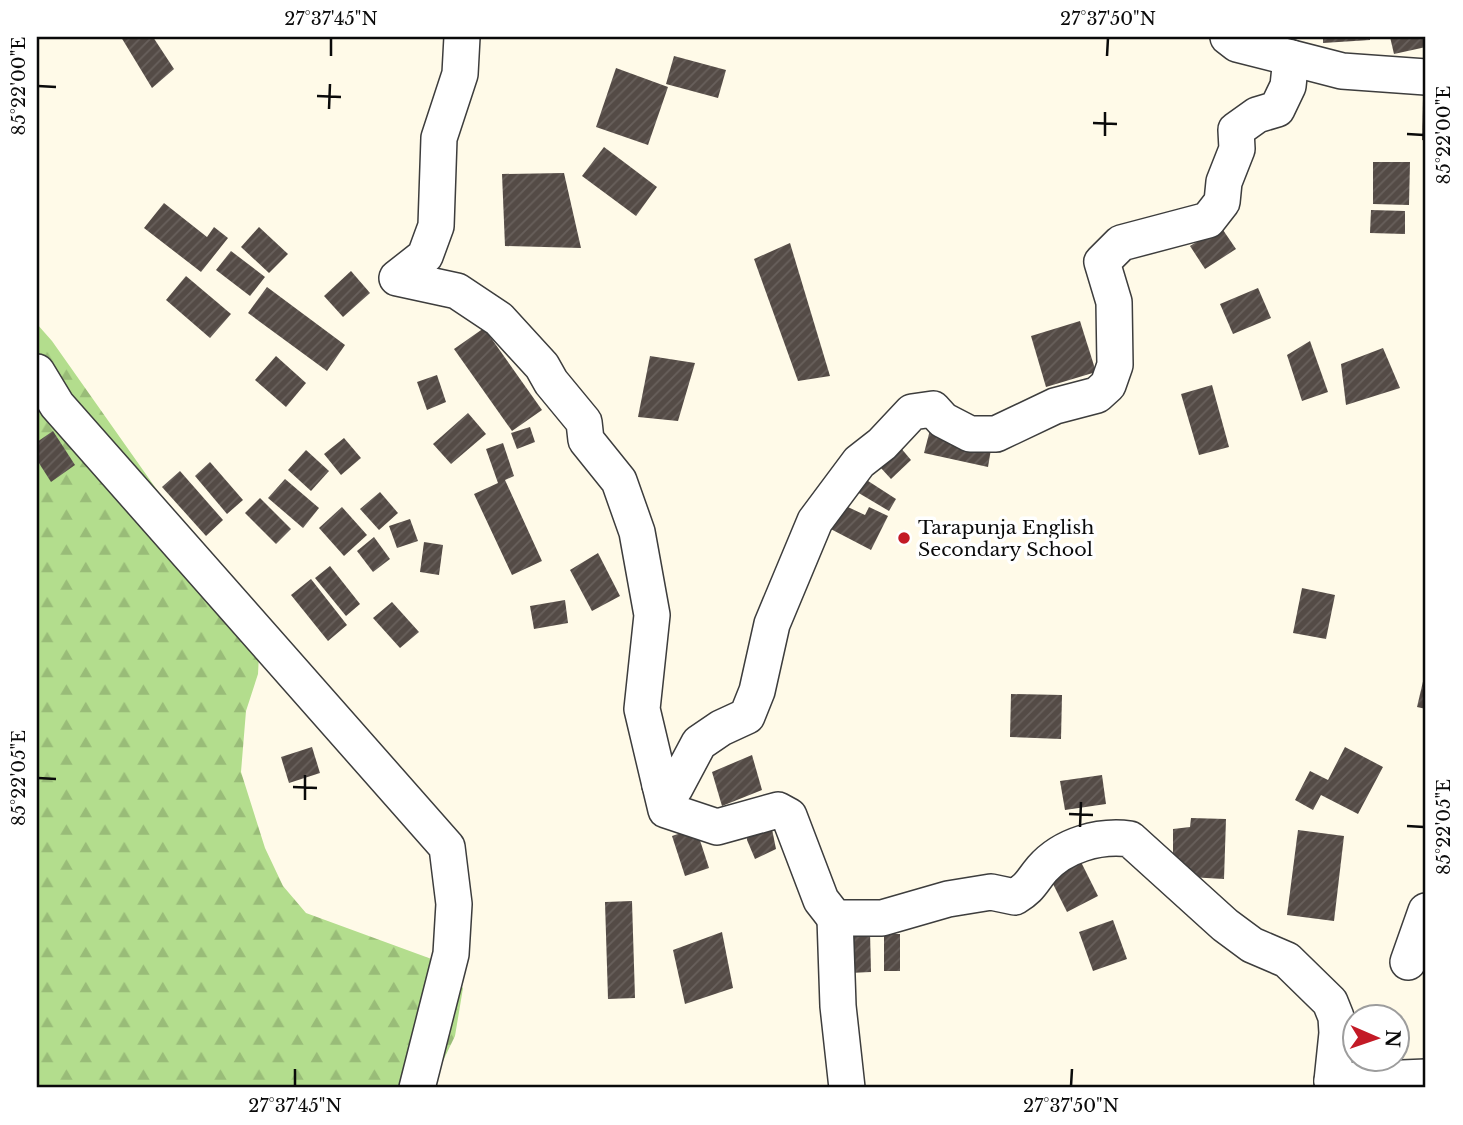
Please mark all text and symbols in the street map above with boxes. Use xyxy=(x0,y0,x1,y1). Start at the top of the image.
text: 27°37'45"N xyxy=(284,8,378,30)
text: 27°37'50"N xyxy=(1060,8,1156,30)
text: 85°22'00"E xyxy=(8,37,30,135)
text: 85°22'00"E xyxy=(1433,86,1455,184)
place label: Tarapunja English Secondary School xyxy=(918,516,1094,561)
marker: Tarapunja English Secondary School xyxy=(896,530,912,546)
text: 85°22'05"E xyxy=(8,730,30,826)
text: 85°22'05"E xyxy=(1433,779,1455,875)
north arrow xyxy=(1340,1002,1410,1072)
text: N xyxy=(1381,1029,1404,1048)
text: 27°37'45"N xyxy=(248,1095,342,1117)
text: 27°37'50"N xyxy=(1023,1095,1119,1117)

